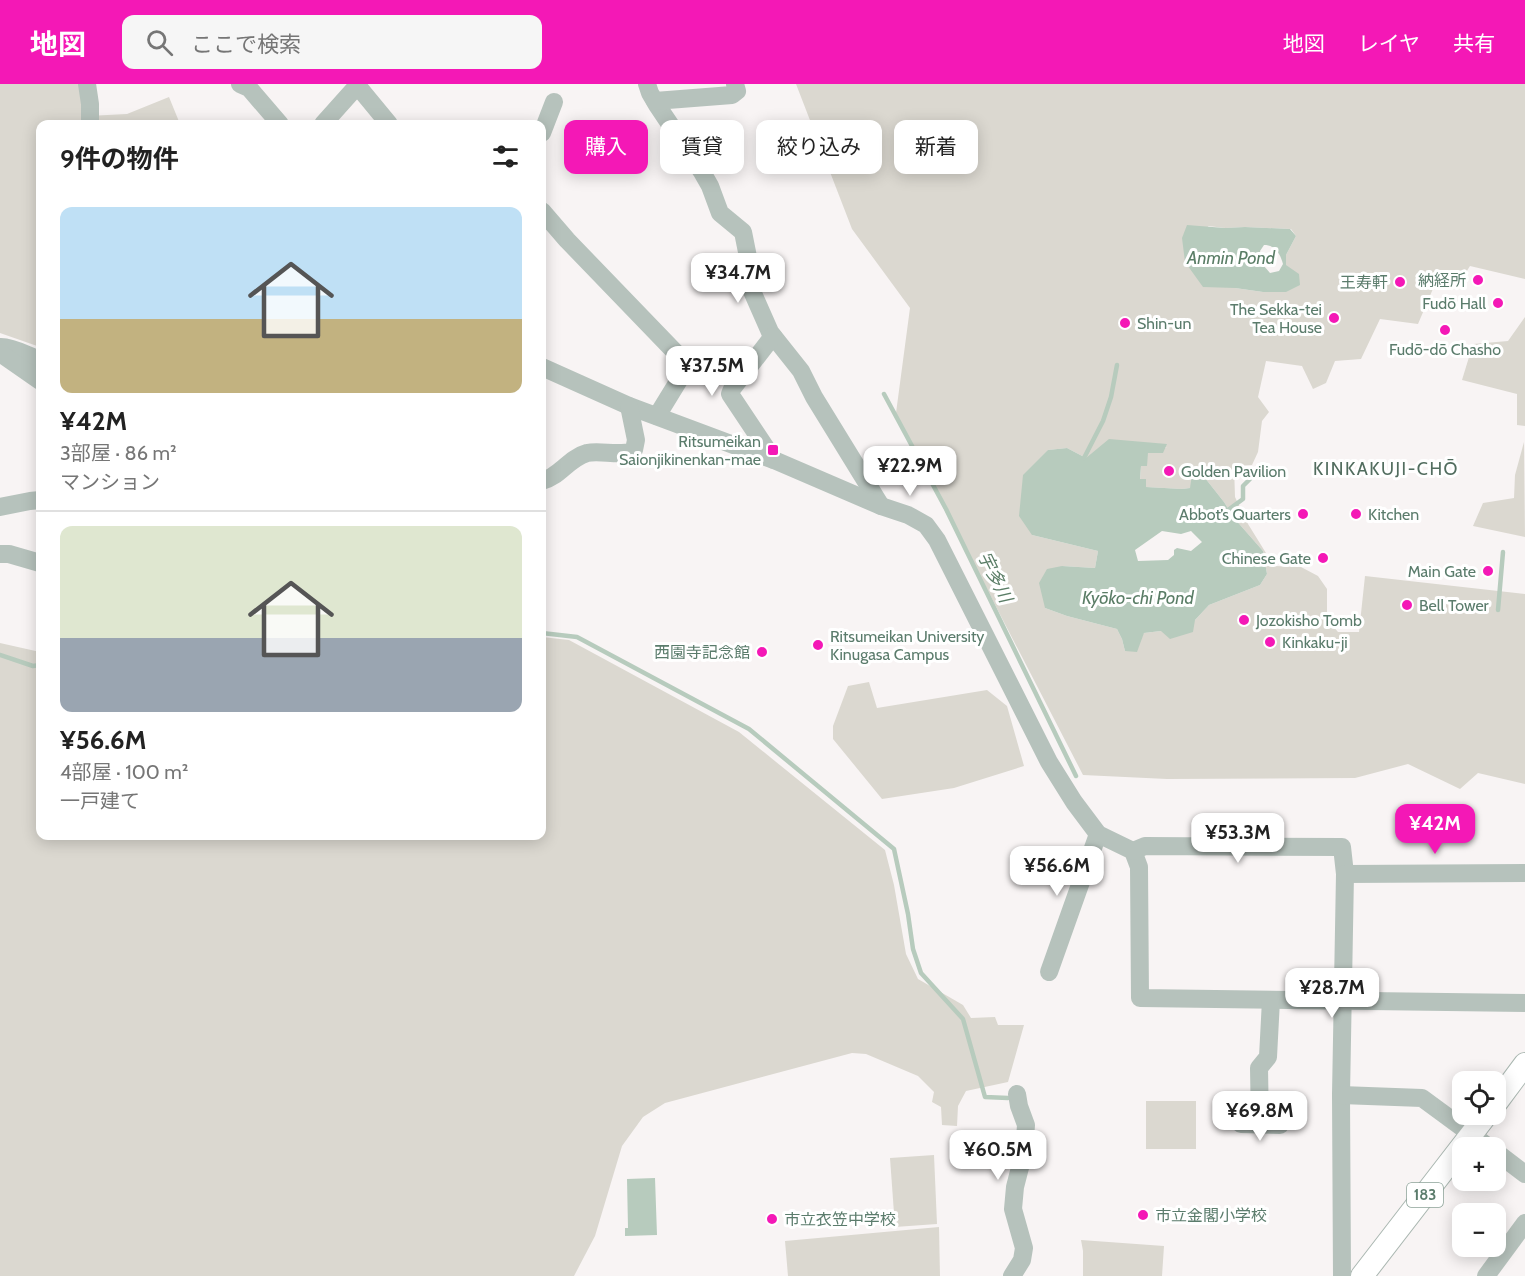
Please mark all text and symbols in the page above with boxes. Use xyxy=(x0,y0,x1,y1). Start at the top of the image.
search box xyxy=(122,15,542,69)
icon: search xyxy=(143,26,176,59)
text: 地図 xyxy=(30,27,86,61)
text: ここで検索 xyxy=(191,31,301,58)
text: 地図 xyxy=(1283,31,1325,56)
text: レイヤ xyxy=(1358,31,1420,56)
text: 共有 xyxy=(1453,31,1495,56)
chip: 購入 xyxy=(564,120,648,174)
chip: 賃貸 xyxy=(660,120,744,174)
chip: 絞り込み xyxy=(756,120,882,174)
chip: 新着 xyxy=(894,120,978,174)
icon: filters xyxy=(489,140,522,173)
text: 9件の物件 xyxy=(60,143,179,175)
icon: home xyxy=(237,246,345,354)
water label: Anmin Pond xyxy=(1186,247,1276,269)
pin: ¥34.7M xyxy=(689,253,787,304)
text: ¥34.7M xyxy=(705,260,771,284)
place label: 納経所 xyxy=(1418,271,1466,290)
place label: 王寿軒 xyxy=(1340,273,1388,292)
marker: 納経所 xyxy=(1471,273,1485,287)
marker: 王寿軒 xyxy=(1393,275,1407,289)
place label: Fudō Hall xyxy=(1422,294,1486,313)
marker: Fudō Hall xyxy=(1491,296,1505,310)
place label: The Sekka-tei Tea House xyxy=(1230,300,1322,337)
marker: The Sekka-tei Tea House xyxy=(1327,311,1341,325)
place label: Shin-un xyxy=(1137,314,1191,333)
marker: Shin-un xyxy=(1118,316,1132,330)
marker: Fudō-dō Chasho xyxy=(1438,323,1452,337)
place label: Fudō-dō Chasho xyxy=(1389,340,1501,359)
pin: ¥37.5M xyxy=(663,346,761,397)
text: ¥37.5M xyxy=(680,353,744,377)
text: ¥42M xyxy=(60,405,127,437)
place label: Ritsumeikan Saionjikinenkan-mae xyxy=(619,432,761,469)
text: 3部屋 · 86 m² xyxy=(60,441,177,465)
marker: Ritsumeikan Saionjikinenkan-mae xyxy=(766,443,780,457)
pin: ¥22.9M xyxy=(861,446,959,497)
text: ¥22.9M xyxy=(877,453,943,477)
district label: KINKAKUJI-CHŌ xyxy=(1313,458,1459,480)
place label: Golden Pavilion xyxy=(1181,462,1286,481)
marker: Golden Pavilion xyxy=(1162,464,1176,478)
text: マンション xyxy=(60,470,160,494)
place label: Abbot’s Quarters xyxy=(1179,505,1291,524)
place label: Kitchen xyxy=(1368,505,1419,524)
marker: Abbot’s Quarters xyxy=(1296,507,1310,521)
marker: Kitchen xyxy=(1349,507,1363,521)
water label: 宇多川 xyxy=(973,548,1018,608)
place label: Chinese Gate xyxy=(1222,549,1311,568)
marker: Chinese Gate xyxy=(1316,551,1330,565)
place label: Main Gate xyxy=(1408,562,1476,581)
marker: Main Gate xyxy=(1481,564,1495,578)
icon: home xyxy=(237,565,345,673)
water label: Kyōko-chi Pond xyxy=(1082,587,1195,609)
place label: Bell Tower xyxy=(1419,596,1490,615)
marker: Bell Tower xyxy=(1400,598,1414,612)
place label: Jozokisho Tomb xyxy=(1255,611,1362,630)
marker: Jozokisho Tomb xyxy=(1237,613,1251,627)
place label: Ritsumeikan University Kinugasa Campus xyxy=(830,627,984,664)
place label: Kinkaku-ji xyxy=(1282,633,1348,652)
marker: Kinkaku-ji xyxy=(1263,635,1277,649)
marker: Ritsumeikan University Kinugasa Campus xyxy=(811,638,825,652)
place label: 西園寺記念館 xyxy=(654,643,750,662)
marker: 西園寺記念館 xyxy=(755,645,769,659)
text: ¥56.6M xyxy=(60,724,146,756)
text: 4部屋 · 100 m² xyxy=(60,760,188,784)
text: 一戸建て xyxy=(60,789,140,813)
pin: ¥42M xyxy=(1399,804,1471,855)
text: ¥42M xyxy=(1409,811,1461,835)
pin: ¥53.3M xyxy=(1189,813,1287,864)
text: ¥53.3M xyxy=(1205,820,1271,844)
pin: ¥56.6M xyxy=(1008,846,1106,897)
text: ¥56.6M xyxy=(1024,853,1090,877)
pin: ¥28.7M xyxy=(1283,968,1381,1019)
text: ¥28.7M xyxy=(1299,975,1365,999)
map controls xyxy=(1452,1071,1506,1257)
button: locate xyxy=(1452,1071,1506,1125)
pin: ¥69.8M xyxy=(1211,1091,1309,1142)
text: ¥69.8M xyxy=(1226,1098,1294,1122)
pin: ¥60.5M xyxy=(949,1130,1047,1181)
text: ¥60.5M xyxy=(963,1137,1033,1161)
button: + xyxy=(1452,1137,1506,1191)
road number: 183 xyxy=(1407,1183,1443,1207)
button: − xyxy=(1452,1203,1506,1257)
place label: 市立金閣小学校 xyxy=(1155,1206,1267,1225)
marker: 市立金閣小学校 xyxy=(1136,1208,1150,1222)
place label: 市立衣笠中学校 xyxy=(784,1210,896,1229)
marker: 市立衣笠中学校 xyxy=(765,1212,779,1226)

